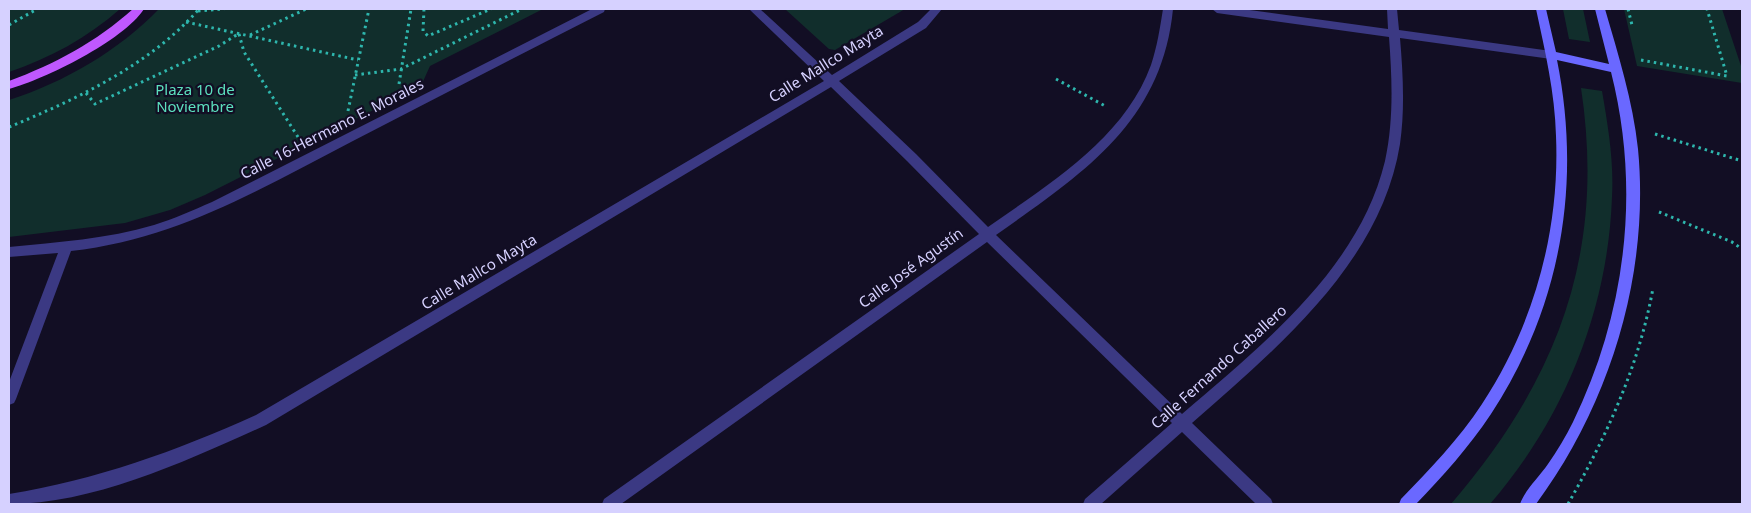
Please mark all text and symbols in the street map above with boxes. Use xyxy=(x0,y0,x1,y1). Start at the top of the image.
street label: Calle Mallco Mayta xyxy=(764,20,887,106)
street label: Calle 16-Hermano E. Morales xyxy=(236,73,427,183)
park label: Plaza 10 de Noviembre xyxy=(155,79,235,116)
street label: Calle José Agustín xyxy=(854,223,967,312)
street label: Calle Mallco Mayta xyxy=(417,229,540,314)
street label: Calle Fernando Caballero xyxy=(1146,300,1291,433)

